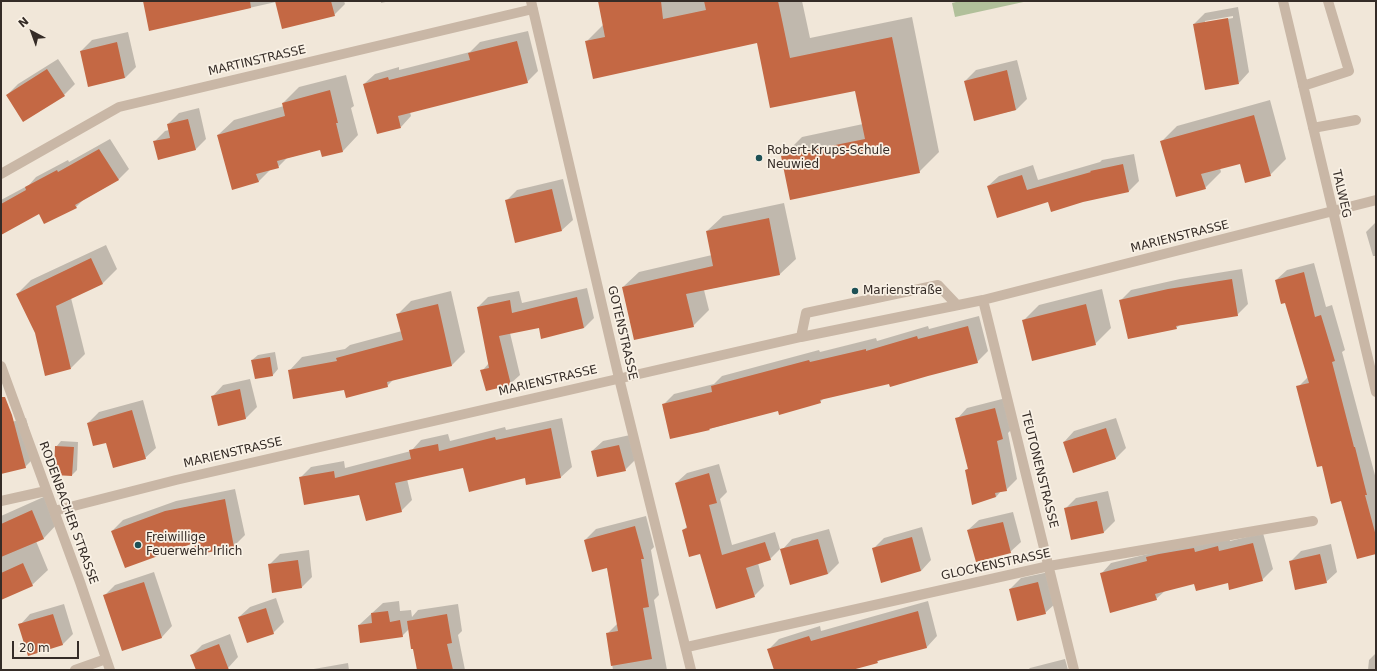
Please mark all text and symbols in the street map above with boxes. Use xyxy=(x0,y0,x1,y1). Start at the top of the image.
north arrow xyxy=(12,12,52,52)
text: N xyxy=(16,15,32,30)
street label: MARTINSTRASSE xyxy=(207,43,307,79)
place label: Robert-Krups-Schule Neuwied xyxy=(767,144,890,172)
marker: Robert-Krups-Schule Neuwied xyxy=(754,153,764,163)
street label: TALWEG xyxy=(1328,169,1354,219)
street label: MARIENSTRASSE xyxy=(1129,218,1231,256)
street label: GOTENSTRASSE xyxy=(604,284,640,382)
place label: Marienstraße xyxy=(863,284,942,298)
marker: Marienstraße xyxy=(850,286,860,296)
street label: MARIENSTRASSE xyxy=(497,363,599,399)
street label: TEUTONENSTRASSE xyxy=(1018,410,1060,530)
street label: MARIENSTRASSE xyxy=(182,435,284,471)
street label: RODENBACHER STRASSE xyxy=(35,440,101,586)
place label: Freiwillige Feuerwehr Irlich xyxy=(146,531,242,559)
marker: Freiwillige Feuerwehr Irlich xyxy=(133,540,143,550)
street label: GLOCKENSTRASSE xyxy=(940,546,1052,584)
scale bar xyxy=(14,633,81,659)
text: 20 m xyxy=(19,641,50,655)

